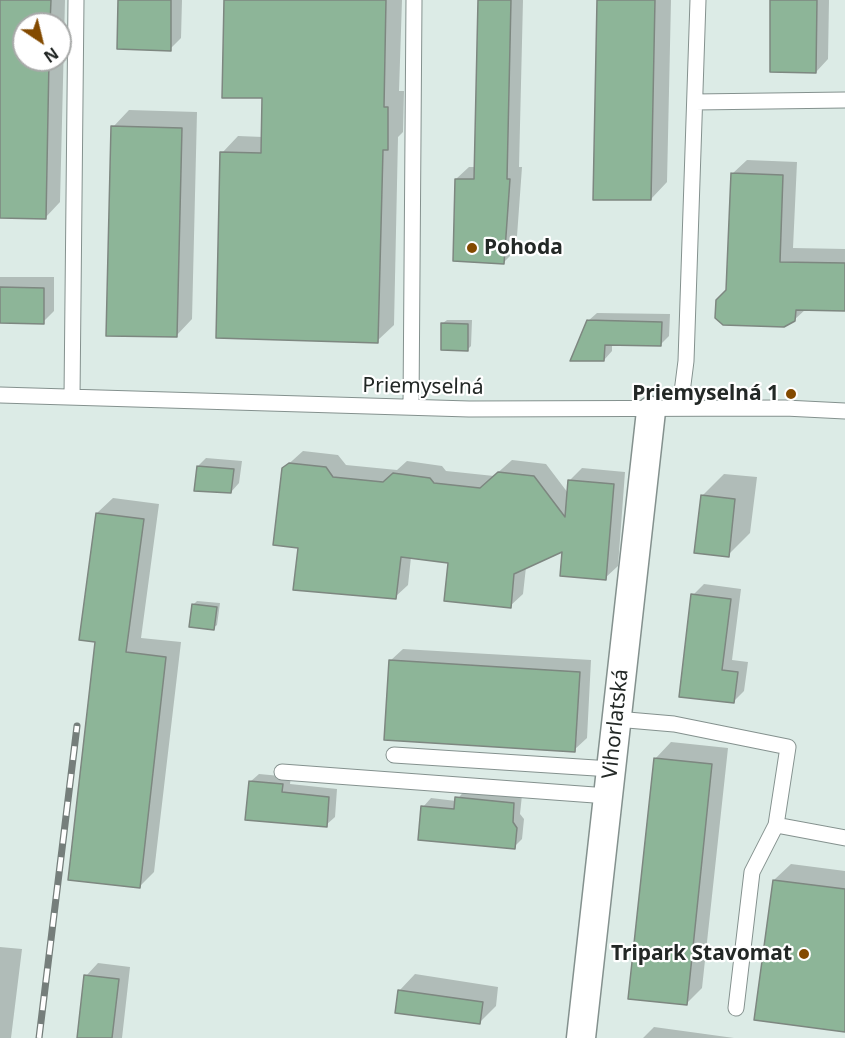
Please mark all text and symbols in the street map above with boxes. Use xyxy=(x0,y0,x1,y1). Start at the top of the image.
north arrow xyxy=(12,12,72,72)
text: N xyxy=(40,42,63,68)
place label: Pohoda xyxy=(484,235,563,261)
marker: Pohoda xyxy=(465,241,479,255)
street label: Priemyselná xyxy=(362,373,484,401)
place label: Priemyselná 1 xyxy=(632,381,779,407)
marker: Priemyselná 1 xyxy=(784,387,798,401)
street label: Vihorlatská xyxy=(598,668,634,780)
place label: Tripark Stavomat xyxy=(611,941,792,967)
marker: Tripark Stavomat xyxy=(797,947,811,961)

